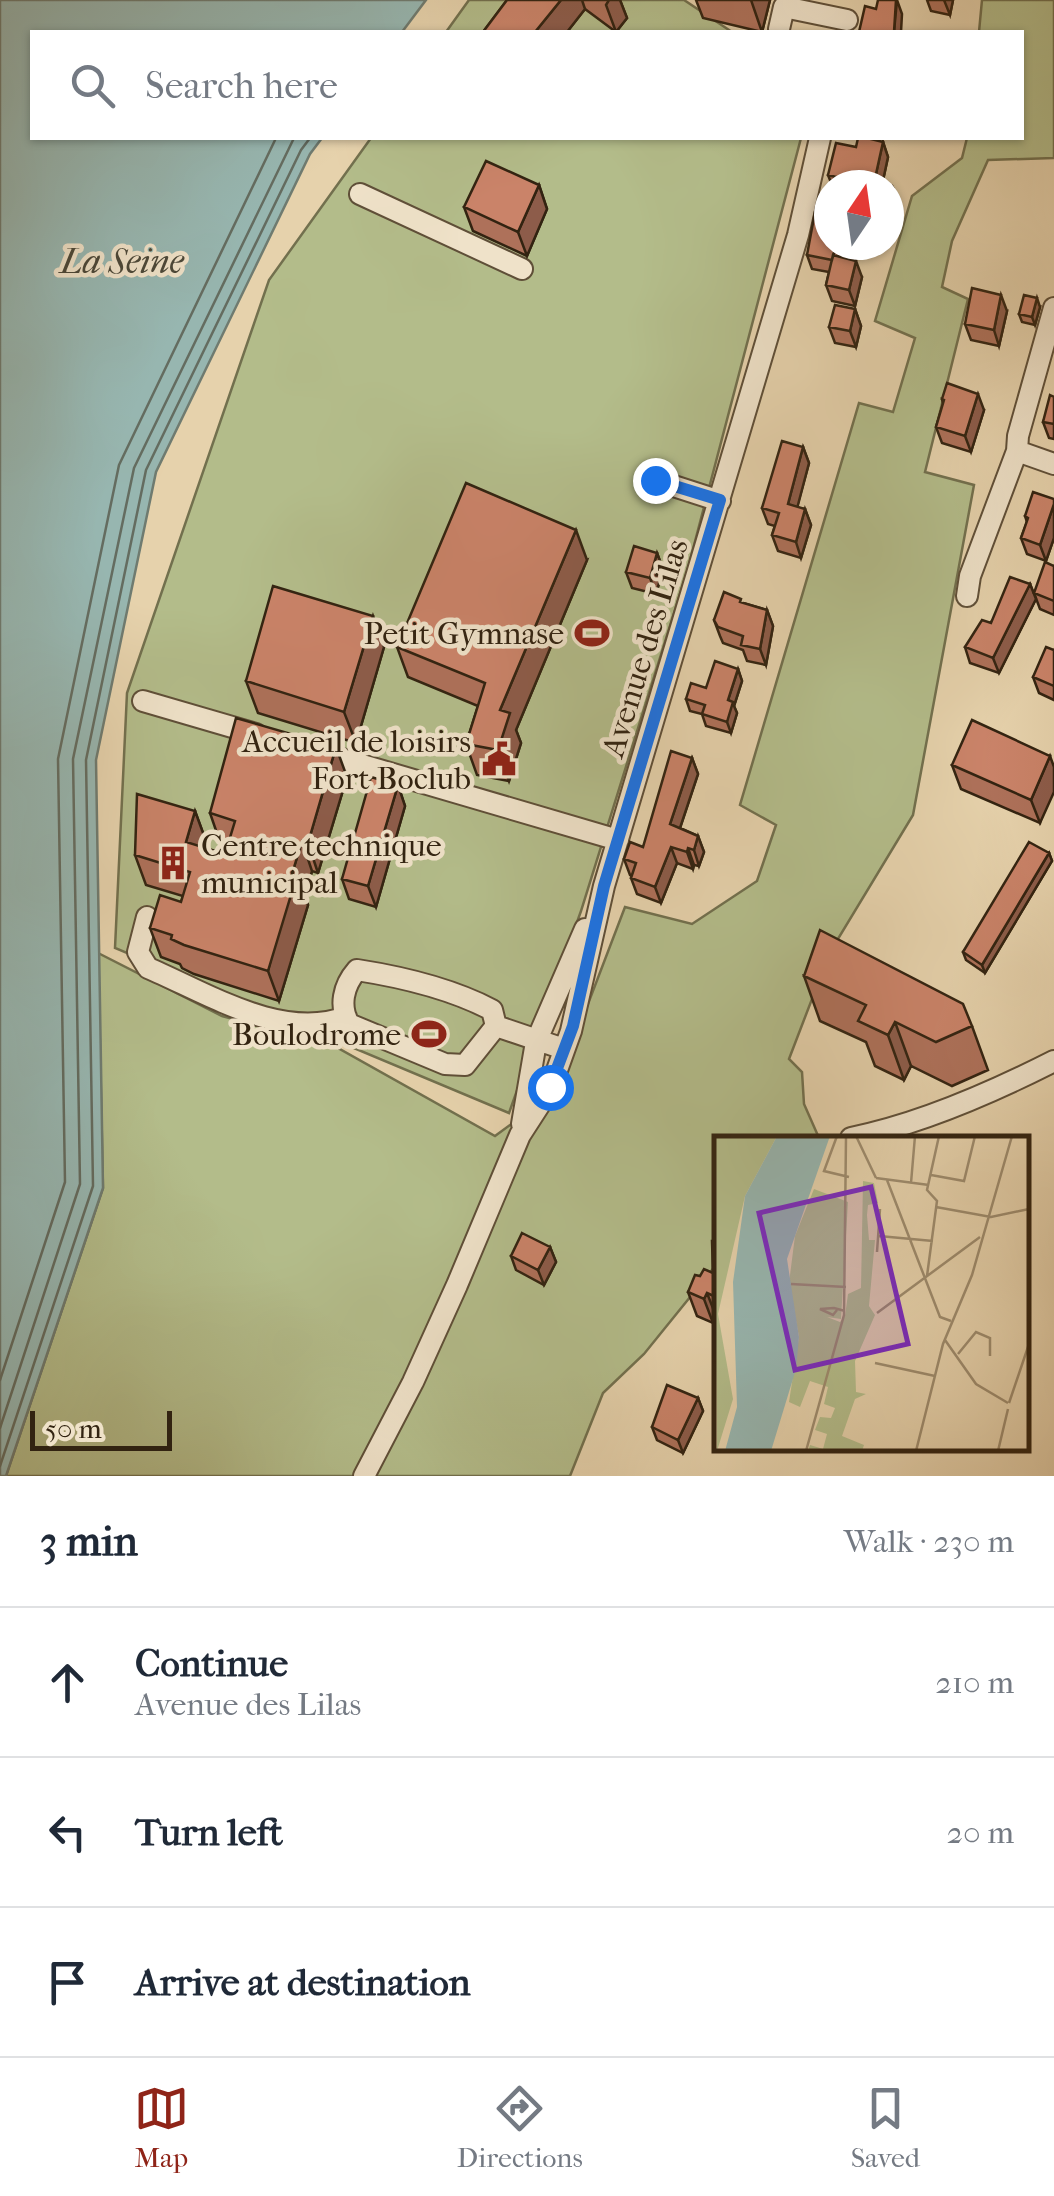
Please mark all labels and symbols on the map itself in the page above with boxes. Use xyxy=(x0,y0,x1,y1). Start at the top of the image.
north arrow xyxy=(814,170,904,260)
water label: La Seine xyxy=(57,241,185,282)
route end xyxy=(633,458,679,504)
street label: Avenue des Lilas xyxy=(594,534,696,763)
sports icon: Petit Gymnase xyxy=(573,614,611,652)
place label: Petit Gymnase xyxy=(364,615,564,652)
place label: Accueil de loisirs Fort Boclub xyxy=(240,723,471,797)
public building icon: Accueil de loisirs Fort Boclub xyxy=(480,740,518,778)
place label: Centre technique municipal xyxy=(201,827,442,901)
building icon: Centre technique municipal xyxy=(154,844,192,882)
sports icon: Boulodrome xyxy=(410,1015,448,1053)
place label: Boulodrome xyxy=(232,1016,401,1053)
route start xyxy=(528,1065,574,1111)
inset map xyxy=(714,1136,1029,1451)
scale bar xyxy=(30,1406,172,1450)

